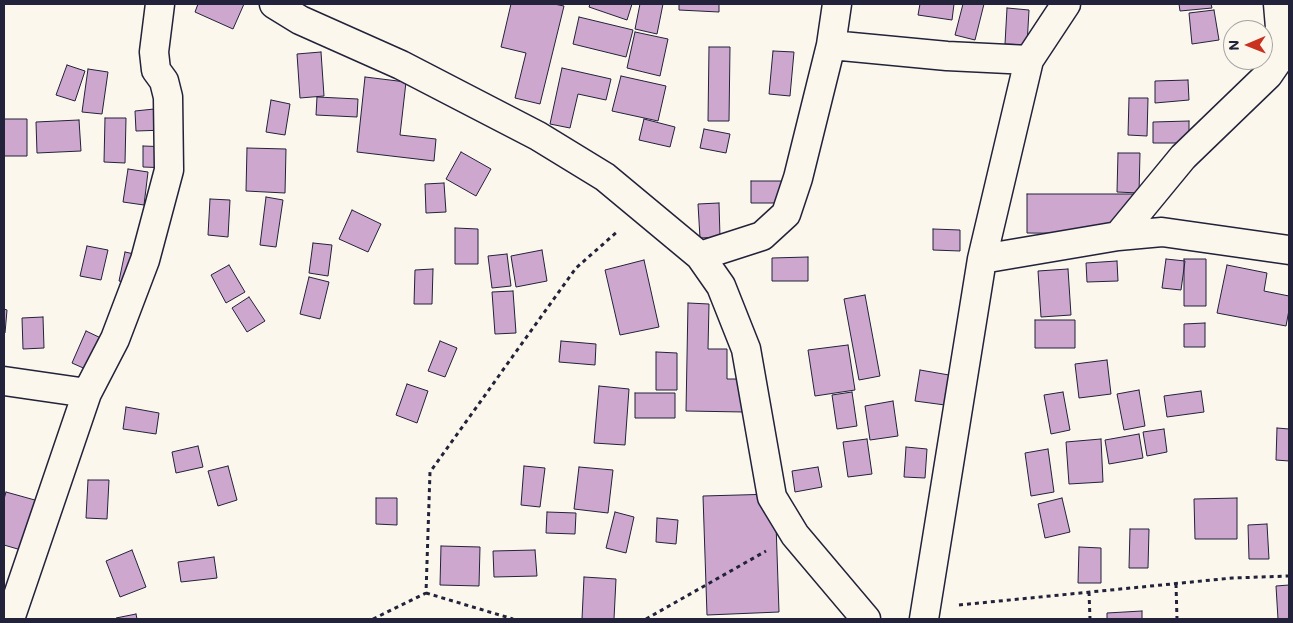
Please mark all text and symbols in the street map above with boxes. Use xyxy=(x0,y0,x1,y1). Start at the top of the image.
north arrow xyxy=(1223,20,1273,70)
text: N xyxy=(1224,40,1243,51)

